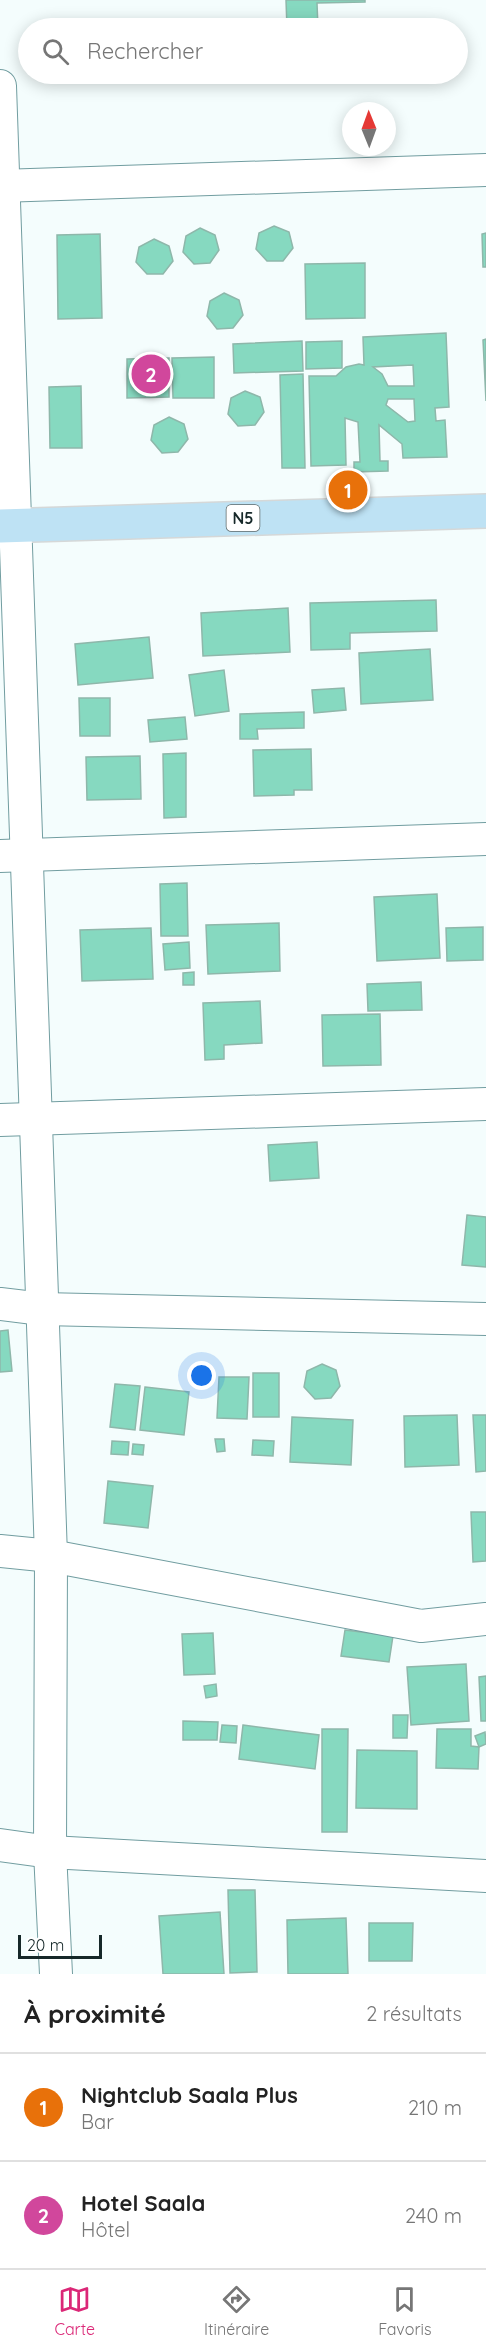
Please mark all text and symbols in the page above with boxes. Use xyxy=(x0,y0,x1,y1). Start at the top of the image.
search box xyxy=(18,18,468,84)
icon: search xyxy=(39,35,72,68)
text: Rechercher xyxy=(87,37,203,65)
north arrow xyxy=(342,102,396,156)
pin: 2 xyxy=(132,352,170,397)
pin: 1 xyxy=(328,468,368,512)
road number: N5 xyxy=(226,505,260,531)
your location xyxy=(187,1361,216,1390)
scale bar xyxy=(18,1932,102,1960)
text: 20 m xyxy=(27,1935,64,1955)
text: À proximité xyxy=(24,1997,166,2030)
text: 2 résultats xyxy=(366,2001,462,2026)
text: Nightclub Saala Plus xyxy=(81,2081,298,2109)
text: 1 xyxy=(40,2095,47,2120)
text: 210 m xyxy=(408,2095,462,2120)
text: Bar xyxy=(81,2109,114,2134)
text: Hotel Saala xyxy=(81,2189,205,2217)
text: 2 xyxy=(38,2203,49,2228)
text: 240 m xyxy=(405,2203,462,2228)
text: Hôtel xyxy=(81,2217,130,2242)
tab: Carte xyxy=(54,2283,95,2339)
tab: Itinéraire xyxy=(204,2283,269,2339)
tab: Favoris xyxy=(378,2283,432,2339)

